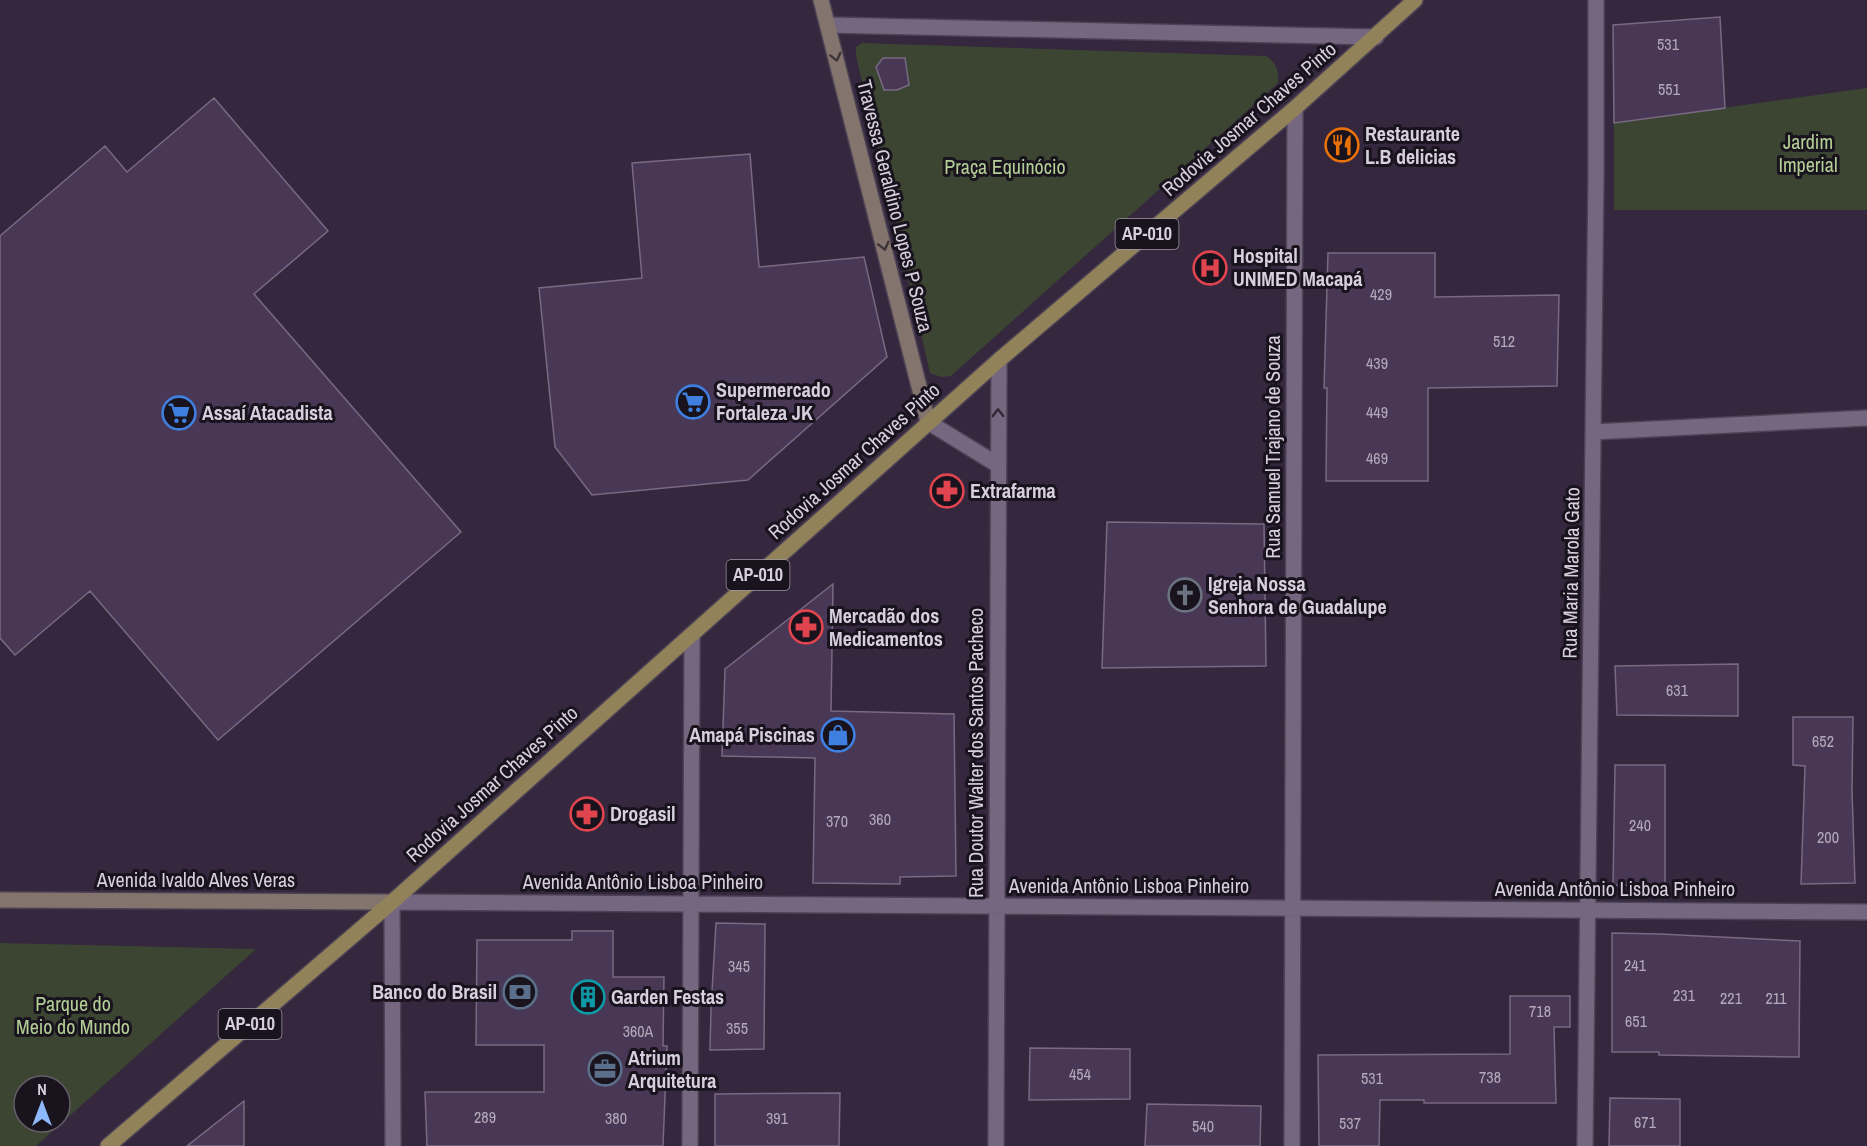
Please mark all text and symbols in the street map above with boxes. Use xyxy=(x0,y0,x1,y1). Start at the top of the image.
house number: 531 xyxy=(1657,33,1680,55)
street label: Rodovia Josmar Chaves Pinto xyxy=(1156,35,1341,202)
one-way arrow xyxy=(828,52,841,62)
street label: Travessa Geraldino Lopes P Souza xyxy=(851,77,940,335)
house number: 551 xyxy=(1658,78,1681,100)
place label: Restaurante L.B delicias xyxy=(1365,120,1460,170)
restaurant icon: Restaurante L.B delicias xyxy=(1324,127,1360,163)
park label: Jardim Imperial xyxy=(1778,128,1838,178)
park label: Praça Equinócio xyxy=(944,153,1066,180)
road number: AP-010 xyxy=(1116,219,1178,249)
one-way arrow xyxy=(876,241,889,251)
place label: Hospital UNIMED Macapá xyxy=(1233,242,1362,292)
hospital icon: Hospital UNIMED Macapá xyxy=(1192,250,1228,286)
house number: 429 xyxy=(1370,283,1392,305)
house number: 512 xyxy=(1493,330,1515,352)
street label: Rua Samuel Trajano de Souza xyxy=(1259,335,1286,559)
house number: 439 xyxy=(1366,352,1388,374)
place label: Supermercado Fortaleza JK xyxy=(716,376,831,426)
street label: Rodovia Josmar Chaves Pinto xyxy=(762,376,945,545)
supermarket icon: Supermercado Fortaleza JK xyxy=(675,384,711,420)
supermarket icon: Assaí Atacadista xyxy=(161,395,197,431)
place label: Assaí Atacadista xyxy=(202,399,333,426)
house number: 449 xyxy=(1366,401,1388,423)
one-way arrow xyxy=(992,408,1004,417)
house number: 469 xyxy=(1366,447,1388,469)
pharmacy icon: Extrafarma xyxy=(929,473,965,509)
place label: Extrafarma xyxy=(970,477,1056,504)
street label: Rua Maria Marola Gato xyxy=(1556,487,1585,659)
road number: AP-010 xyxy=(726,560,789,590)
place label: Igreja Nossa Senhora de Guadalupe xyxy=(1208,570,1387,620)
church icon: Igreja Nossa Senhora de Guadalupe xyxy=(1167,577,1203,613)
place label: Mercadão dos Medicamentos xyxy=(829,602,943,652)
street label: Rua Doutor Walter dos Santos Pacheco xyxy=(962,608,989,898)
pharmacy icon: Mercadão dos Medicamentos xyxy=(788,609,824,645)
house number: 631 xyxy=(1666,679,1689,701)
street label: Rodovia Josmar Chaves Pinto xyxy=(400,699,583,868)
shop icon: Amapá Piscinas xyxy=(820,717,856,753)
place label: Amapá Piscinas xyxy=(689,721,815,748)
house number: 652 xyxy=(1812,730,1834,752)
pharmacy icon: Drogasil xyxy=(569,796,605,832)
place label: Drogasil xyxy=(610,800,676,827)
house number: 360 xyxy=(869,808,891,830)
house number: 370 xyxy=(826,810,848,832)
house number: 240 xyxy=(1629,814,1651,836)
house number: 200 xyxy=(1817,826,1839,848)
street label: Avenida Ivaldo Alves Veras xyxy=(96,866,295,893)
street label: Avenida Antônio Lisboa Pinheiro xyxy=(522,868,763,895)
street label: Avenida Antônio Lisboa Pinheiro xyxy=(1008,872,1249,899)
street label: Avenida Antônio Lisboa Pinheiro xyxy=(1494,875,1735,902)
house number: 241 xyxy=(1624,954,1647,976)
house number: 345 xyxy=(728,955,750,977)
bank icon: Banco do Brasil xyxy=(502,974,538,1010)
place label: Banco do Brasil xyxy=(372,978,497,1005)
building icon: Garden Festas xyxy=(570,979,606,1015)
place label: Garden Festas xyxy=(611,983,724,1010)
house number: 231 xyxy=(1673,984,1696,1006)
house number: 221 xyxy=(1720,987,1743,1009)
house number: 211 xyxy=(1766,987,1787,1009)
park label: Parque do Meio do Mundo xyxy=(16,990,130,1040)
house number: 718 xyxy=(1529,1000,1551,1022)
road number: AP-010 xyxy=(218,1009,282,1039)
house number: 651 xyxy=(1625,1010,1648,1032)
house number: 355 xyxy=(726,1017,748,1039)
house number: 360A xyxy=(623,1020,654,1042)
place label: Atrium Arquitetura xyxy=(628,1044,716,1094)
office icon: Atrium Arquitetura xyxy=(587,1051,623,1087)
house number: 454 xyxy=(1069,1063,1091,1085)
house number: 738 xyxy=(1479,1066,1501,1088)
house number: 531 xyxy=(1361,1067,1384,1089)
north arrow xyxy=(12,1074,72,1134)
text: N xyxy=(37,1078,47,1100)
house number: 289 xyxy=(474,1106,496,1128)
house number: 380 xyxy=(605,1107,627,1129)
house number: 391 xyxy=(766,1107,789,1129)
house number: 671 xyxy=(1634,1111,1657,1133)
house number: 537 xyxy=(1339,1112,1361,1134)
house number: 540 xyxy=(1192,1115,1214,1137)

